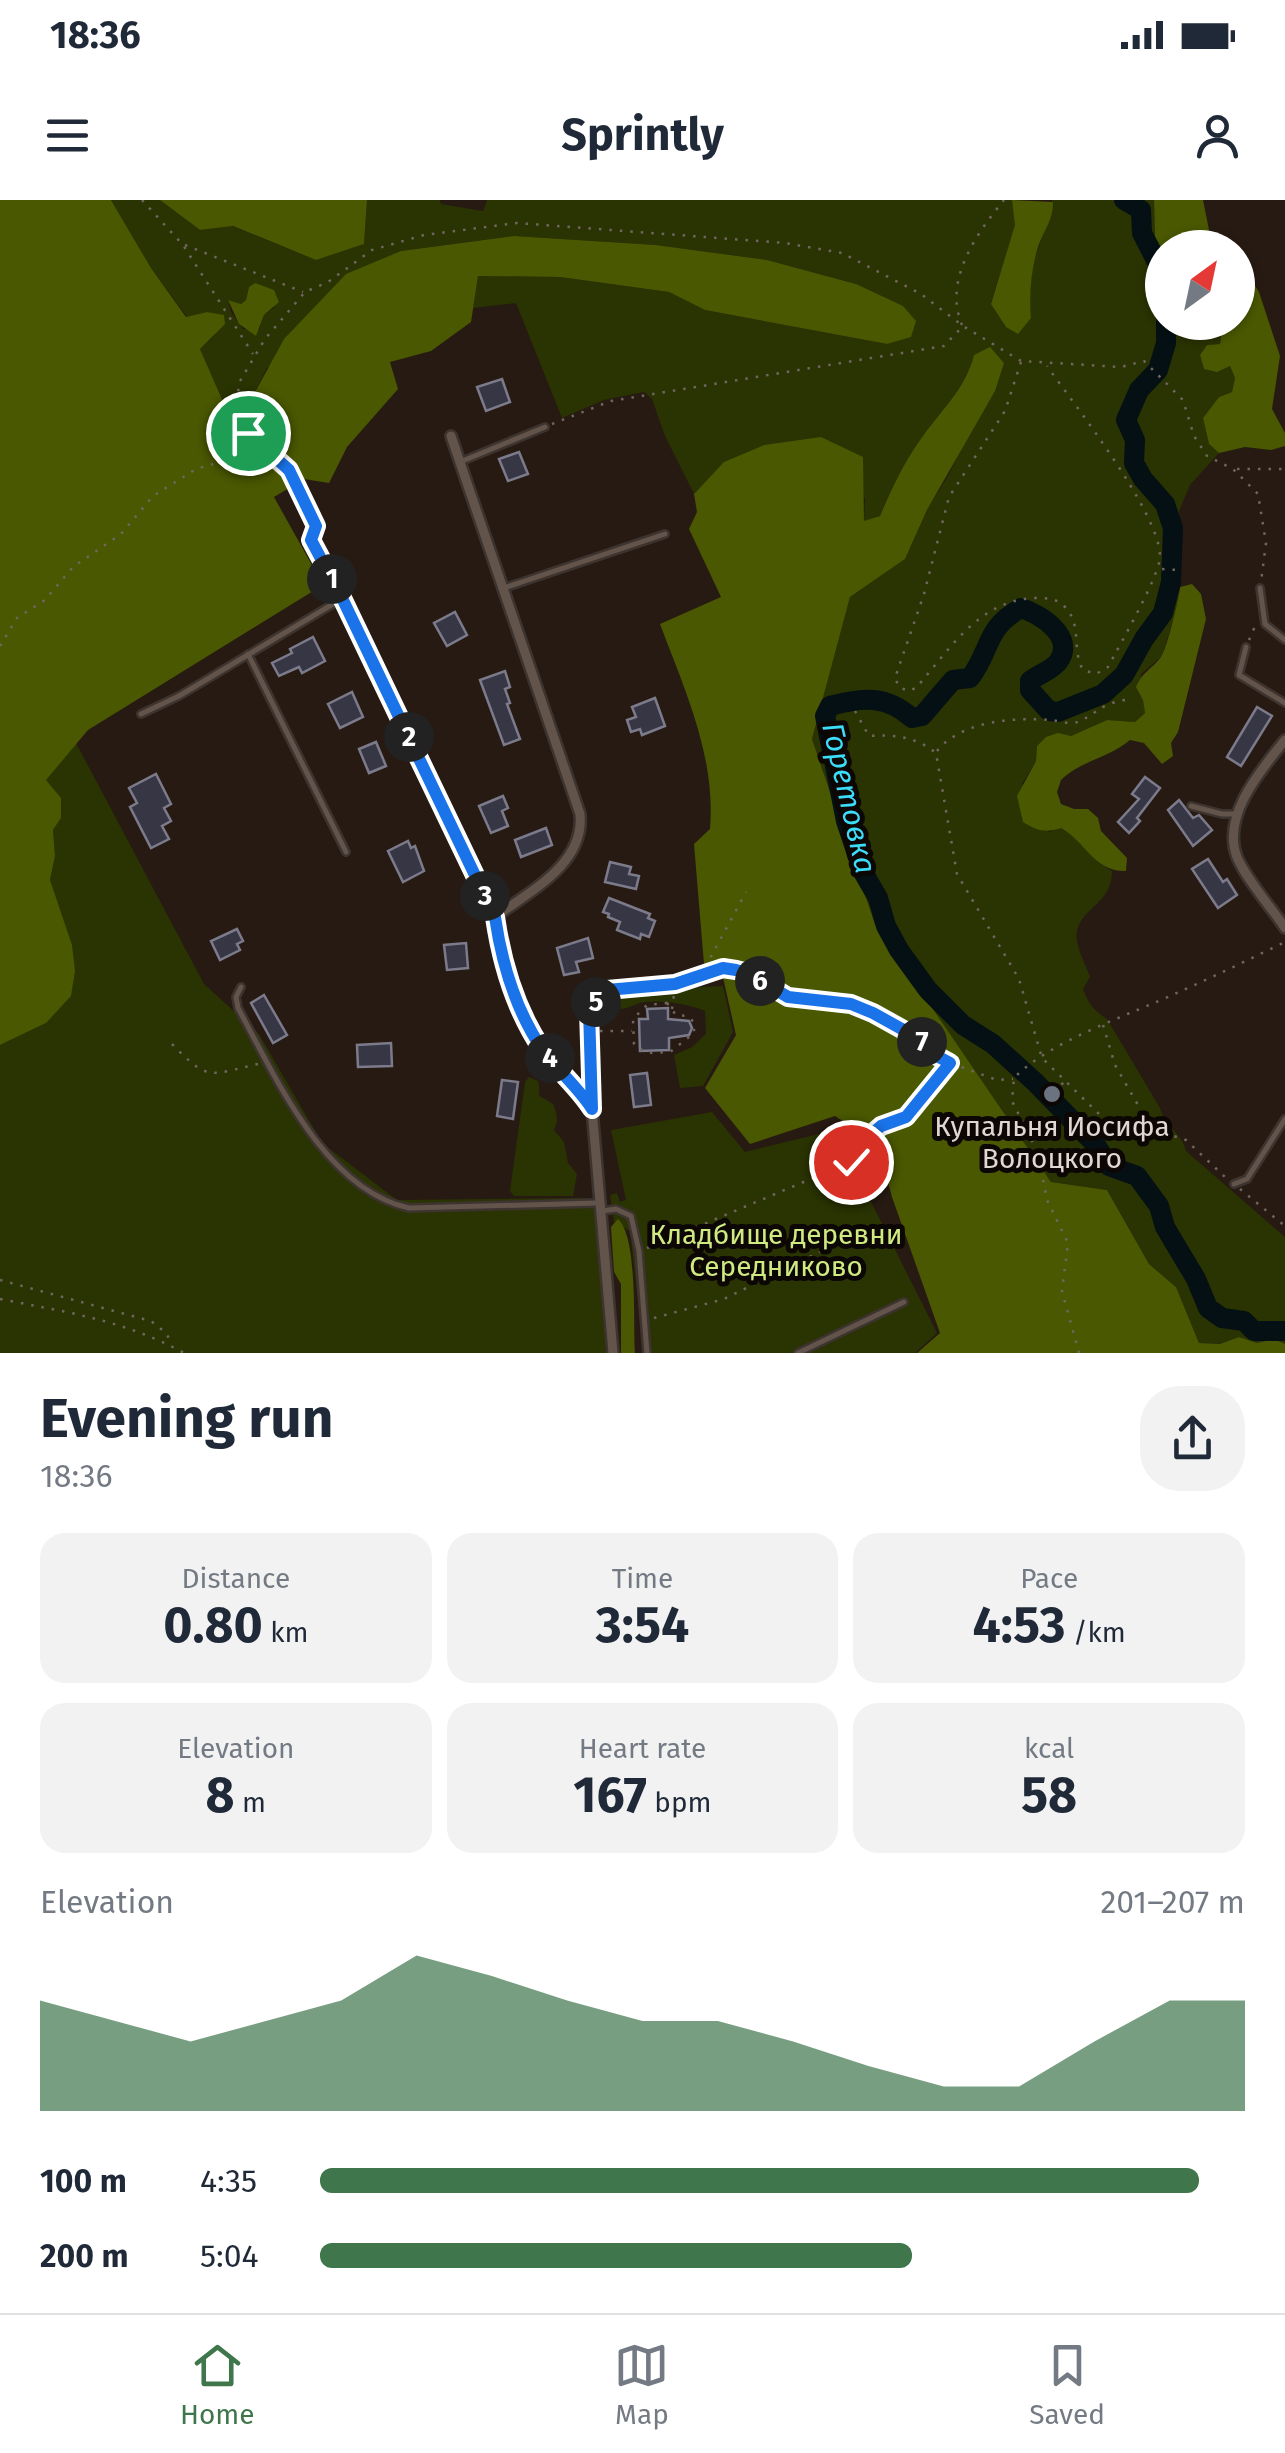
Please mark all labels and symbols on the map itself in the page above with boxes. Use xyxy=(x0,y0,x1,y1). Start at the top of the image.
north arrow xyxy=(1145,230,1255,340)
pin xyxy=(206,391,291,476)
pin: 1 xyxy=(307,554,357,604)
pin: 2 xyxy=(384,712,434,762)
water label: Горетовка xyxy=(814,719,884,877)
pin: 3 xyxy=(460,871,510,921)
pin: 6 xyxy=(735,956,785,1006)
pin: 5 xyxy=(571,977,621,1027)
pin: 7 xyxy=(897,1017,947,1067)
pin: 4 xyxy=(525,1033,575,1083)
marker: Купальня Иосифа Волоцкого xyxy=(1041,1083,1063,1105)
place label: Купальня Иосифа Волоцкого xyxy=(934,1110,1170,1175)
pin xyxy=(809,1120,894,1205)
park label: Кладбище деревни Середниково xyxy=(649,1218,903,1283)

